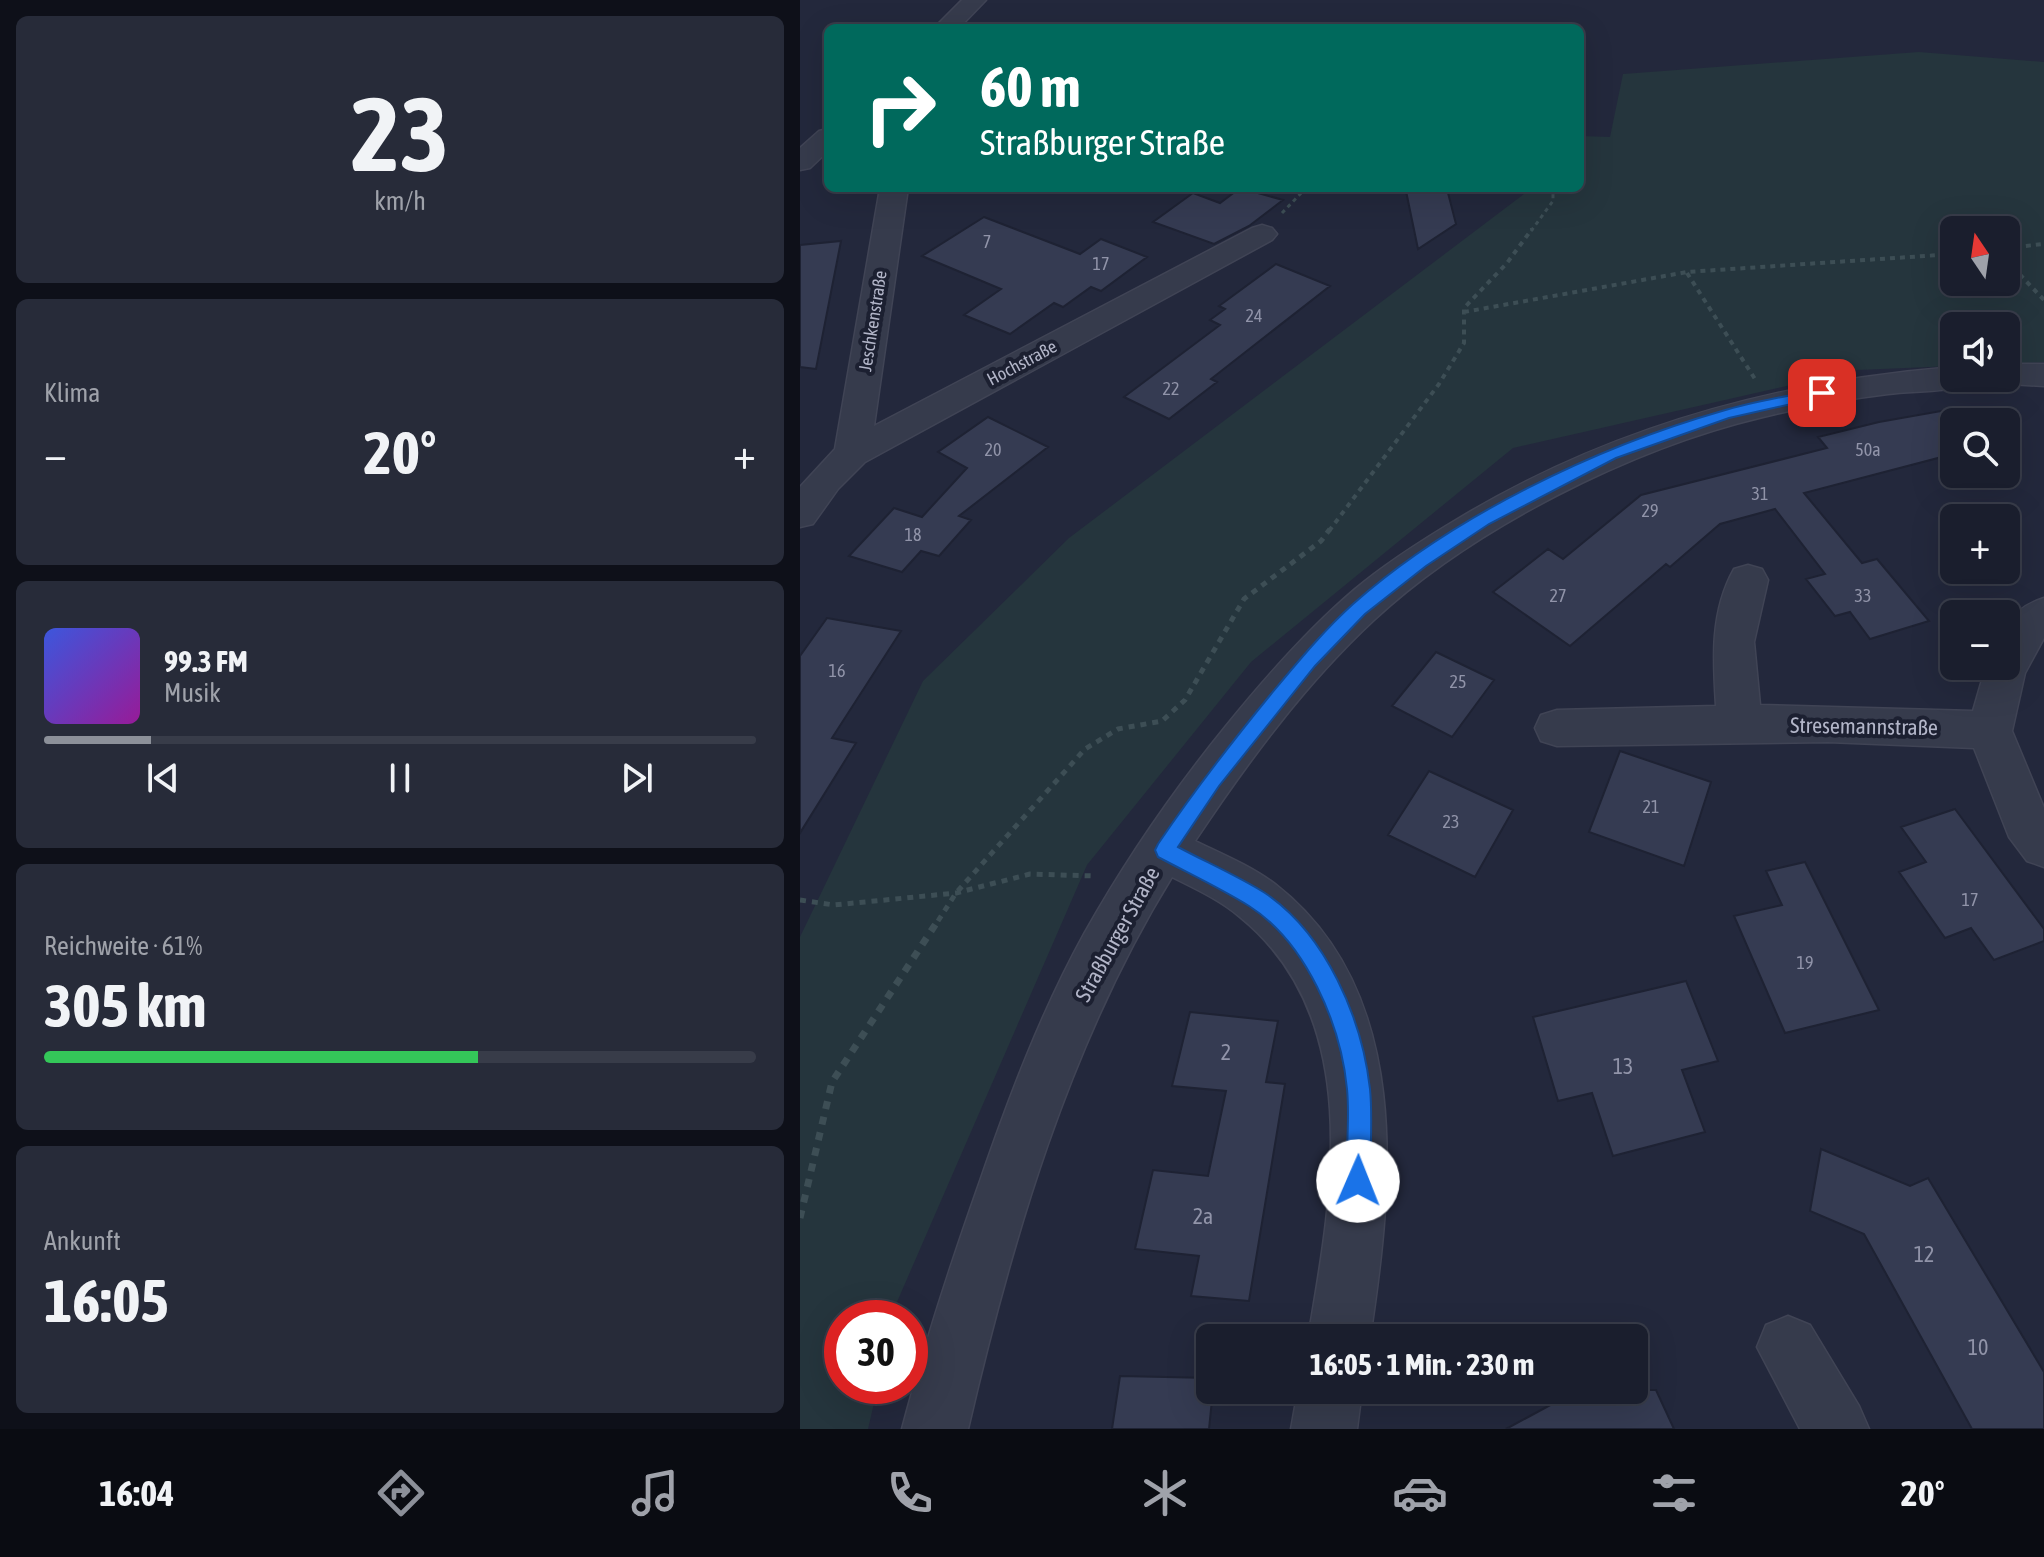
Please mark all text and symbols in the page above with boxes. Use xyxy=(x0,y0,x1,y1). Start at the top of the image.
text: 60 m xyxy=(980,55,1081,119)
icon: right xyxy=(848,56,952,160)
text: 23 xyxy=(351,74,449,193)
text: Straßburger Straße xyxy=(980,121,1225,163)
text: km/h xyxy=(374,186,426,216)
north arrow xyxy=(1940,216,2020,296)
map controls xyxy=(1940,216,2020,680)
house number: 7 xyxy=(983,231,991,252)
house number: 17 xyxy=(1093,253,1109,274)
street label: Jeschkenstraße xyxy=(854,269,891,373)
house number: 24 xyxy=(1246,305,1262,326)
button: sound xyxy=(1940,312,2020,392)
street label: Hochstraße xyxy=(983,335,1060,390)
pin xyxy=(1788,359,1856,427)
icon: arrive xyxy=(1800,371,1844,415)
text: Klima xyxy=(44,378,100,408)
house number: 22 xyxy=(1163,378,1179,399)
button: search xyxy=(1940,408,2020,488)
text: 20° xyxy=(364,418,436,487)
text: − xyxy=(44,428,67,478)
text: + xyxy=(733,428,756,478)
house number: 20 xyxy=(985,439,1001,460)
house number: 50a xyxy=(1855,439,1881,460)
house number: 31 xyxy=(1752,483,1768,504)
house number: 29 xyxy=(1642,500,1658,521)
button: + xyxy=(1940,504,2020,584)
house number: 18 xyxy=(905,524,921,545)
house number: 27 xyxy=(1550,585,1566,606)
house number: 33 xyxy=(1855,585,1871,606)
button: − xyxy=(1940,600,2020,680)
text: 99.3 FM xyxy=(164,644,248,678)
house number: 16 xyxy=(829,660,845,681)
house number: 25 xyxy=(1450,671,1466,692)
text: Musik xyxy=(164,678,221,708)
street label: Stresemannstraße xyxy=(1790,712,1938,740)
icon: previous xyxy=(141,756,185,800)
icon: pause xyxy=(378,756,422,800)
icon: next xyxy=(615,756,659,800)
house number: 21 xyxy=(1643,796,1659,817)
house number: 23 xyxy=(1443,811,1459,832)
street label: Straßburger Straße xyxy=(1069,862,1165,1006)
house number: 17 xyxy=(1962,889,1978,910)
text: Reichweite · 61% xyxy=(44,931,202,961)
house number: 19 xyxy=(1797,952,1813,973)
text: 305 km xyxy=(44,971,206,1040)
house number: 2 xyxy=(1221,1039,1231,1065)
house number: 13 xyxy=(1613,1053,1633,1079)
position arrow xyxy=(1316,1139,1400,1223)
house number: 2a xyxy=(1193,1203,1213,1229)
text: Ankunft xyxy=(44,1226,121,1256)
house number: 12 xyxy=(1914,1241,1934,1267)
text: 16:05 xyxy=(44,1266,169,1335)
speed limit sign: 30 xyxy=(824,1300,928,1404)
house number: 10 xyxy=(1968,1334,1988,1360)
text: 16:05 · 1 Min. · 230 m xyxy=(1310,1347,1534,1381)
icon: directions xyxy=(373,1465,429,1521)
icon: music xyxy=(627,1465,683,1521)
icon: phone xyxy=(882,1465,938,1521)
icon: climate xyxy=(1137,1465,1193,1521)
icon: car xyxy=(1392,1465,1448,1521)
icon: filters xyxy=(1646,1465,1702,1521)
text: 16:04 xyxy=(99,1472,174,1514)
text: 20° xyxy=(1901,1472,1945,1514)

